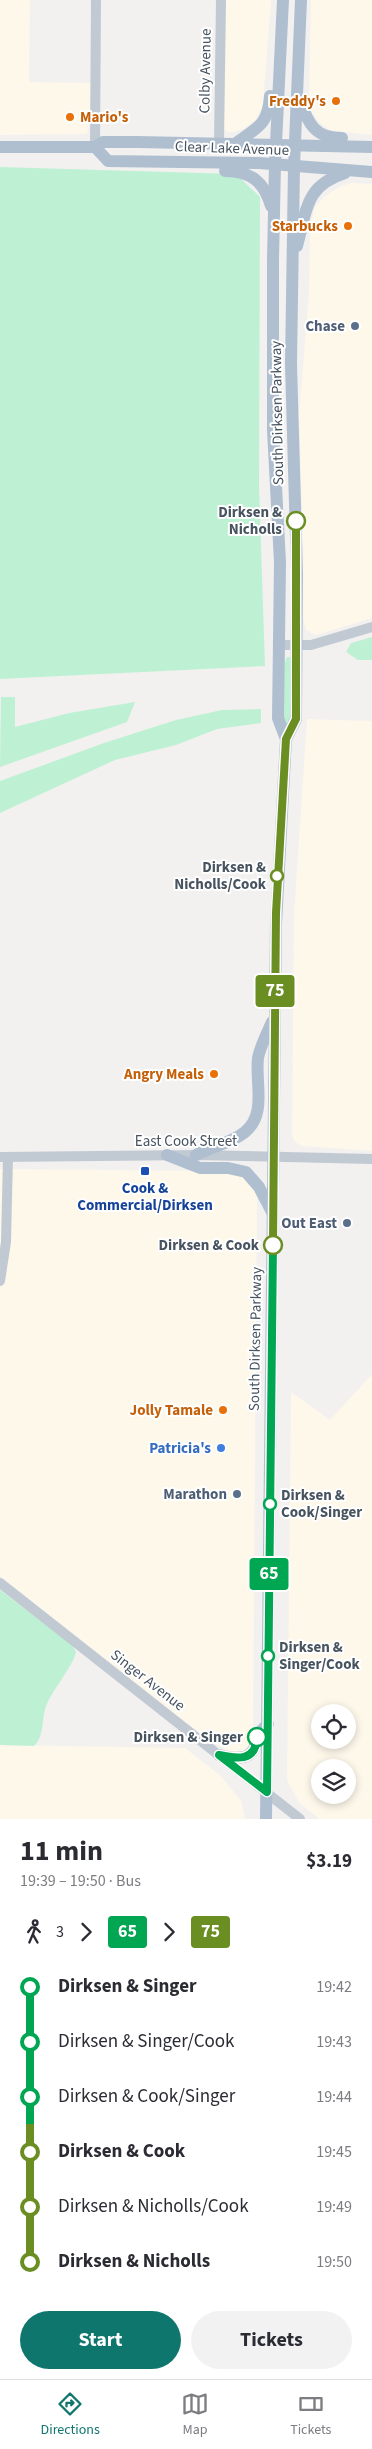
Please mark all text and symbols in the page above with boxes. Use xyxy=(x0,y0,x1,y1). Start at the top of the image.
street label: Colby Avenue xyxy=(194,28,217,114)
place label: Freddy's xyxy=(269,91,326,112)
marker: Freddy's xyxy=(330,95,342,107)
place label: Mario's xyxy=(80,107,129,128)
marker: Mario's xyxy=(64,111,76,123)
street label: Clear Lake Avenue xyxy=(175,136,289,161)
place label: Starbucks xyxy=(272,216,338,237)
marker: Starbucks xyxy=(342,220,354,232)
place label: Chase xyxy=(305,316,345,337)
marker: Chase xyxy=(349,320,361,332)
street label: South Dirksen Parkway xyxy=(266,341,289,485)
place label: Dirksen & Nicholls xyxy=(218,502,282,540)
marker: Dirksen & Nicholls xyxy=(286,511,306,531)
place label: Dirksen & Nicholls/Cook xyxy=(174,857,267,895)
marker: Dirksen & Nicholls/Cook xyxy=(270,869,284,883)
line badge: 75 xyxy=(252,975,298,1007)
text: 75 xyxy=(265,978,285,1003)
place label: Angry Meals xyxy=(123,1064,204,1085)
marker: Angry Meals xyxy=(208,1068,220,1080)
street label: East Cook Street xyxy=(135,1131,237,1152)
marker: Cook & Commercial/Dirksen xyxy=(139,1165,151,1177)
place label: Cook & Commercial/Dirksen xyxy=(77,1178,213,1216)
place label: Out East xyxy=(281,1213,337,1234)
marker: Out East xyxy=(341,1217,353,1229)
place label: Dirksen & Cook xyxy=(159,1235,260,1256)
marker: Dirksen & Cook xyxy=(263,1235,283,1255)
street label: South Dirksen Parkway xyxy=(244,1267,267,1411)
place label: Jolly Tamale xyxy=(130,1400,213,1421)
marker: Jolly Tamale xyxy=(217,1404,229,1416)
place label: Patricia's xyxy=(149,1438,211,1459)
marker: Patricia's xyxy=(215,1442,227,1454)
place label: Marathon xyxy=(163,1484,227,1505)
place label: Dirksen & Cook/Singer xyxy=(281,1485,362,1523)
marker: Marathon xyxy=(231,1488,243,1500)
marker: Dirksen & Cook/Singer xyxy=(263,1497,277,1511)
line badge: 65 xyxy=(246,1558,292,1590)
text: 65 xyxy=(259,1561,279,1586)
place label: Dirksen & Singer/Cook xyxy=(279,1637,360,1675)
street label: Singer Avenue xyxy=(106,1645,189,1716)
marker: Dirksen & Singer/Cook xyxy=(261,1649,275,1663)
map controls xyxy=(311,1704,356,1804)
button: locate xyxy=(311,1704,356,1749)
place label: Dirksen & Singer xyxy=(134,1727,243,1748)
marker: Dirksen & Singer xyxy=(247,1727,267,1747)
button: layers xyxy=(311,1759,356,1804)
text: 11 min xyxy=(20,1831,103,1871)
text: $3.19 xyxy=(306,1848,352,1875)
text: 19:39 – 19:50 · Bus xyxy=(20,1870,141,1892)
icon: walk xyxy=(20,1918,48,1946)
icon: forward xyxy=(72,1918,100,1946)
icon: forward xyxy=(155,1918,183,1946)
text: 65 xyxy=(118,1919,137,1944)
text: 75 xyxy=(201,1919,220,1944)
text: 3 xyxy=(56,1921,64,1943)
text: Dirksen & Singer xyxy=(58,1973,197,2000)
text: 19:42 xyxy=(316,1976,352,1998)
text: Dirksen & Singer/Cook xyxy=(58,2028,235,2055)
text: 19:43 xyxy=(316,2031,352,2053)
text: Dirksen & Cook/Singer xyxy=(58,2083,235,2110)
text: 19:44 xyxy=(316,2086,352,2108)
text: Dirksen & Cook xyxy=(58,2138,185,2165)
text: 19:45 xyxy=(316,2141,352,2163)
text: Dirksen & Nicholls/Cook xyxy=(58,2193,249,2220)
text: 19:49 xyxy=(316,2196,352,2218)
text: Dirksen & Nicholls xyxy=(58,2248,210,2275)
text: 19:50 xyxy=(316,2251,352,2273)
button: Start xyxy=(20,2311,181,2369)
button: Tickets xyxy=(191,2311,352,2369)
tab: Directions xyxy=(41,2390,100,2440)
tab: Map xyxy=(181,2390,209,2440)
tab: Tickets xyxy=(290,2390,331,2440)

